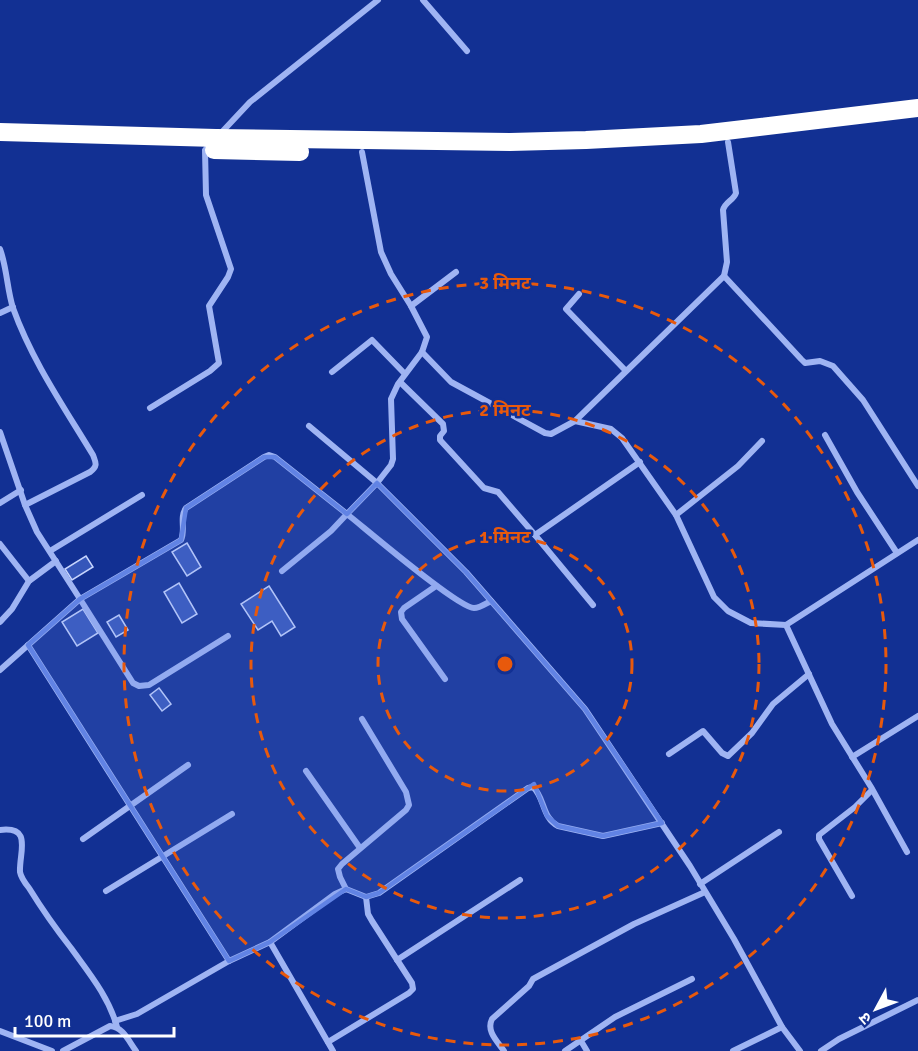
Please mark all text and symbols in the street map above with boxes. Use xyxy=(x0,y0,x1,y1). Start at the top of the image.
text: 3 मिनट xyxy=(479,272,531,294)
text: 2 मिनट xyxy=(479,399,531,421)
text: 1 मिनट xyxy=(479,526,531,548)
centre of rings xyxy=(495,654,515,674)
north arrow xyxy=(846,979,906,1039)
scale bar xyxy=(15,1000,174,1038)
text: उ xyxy=(854,1008,876,1028)
text: 100 m xyxy=(24,1010,71,1032)

